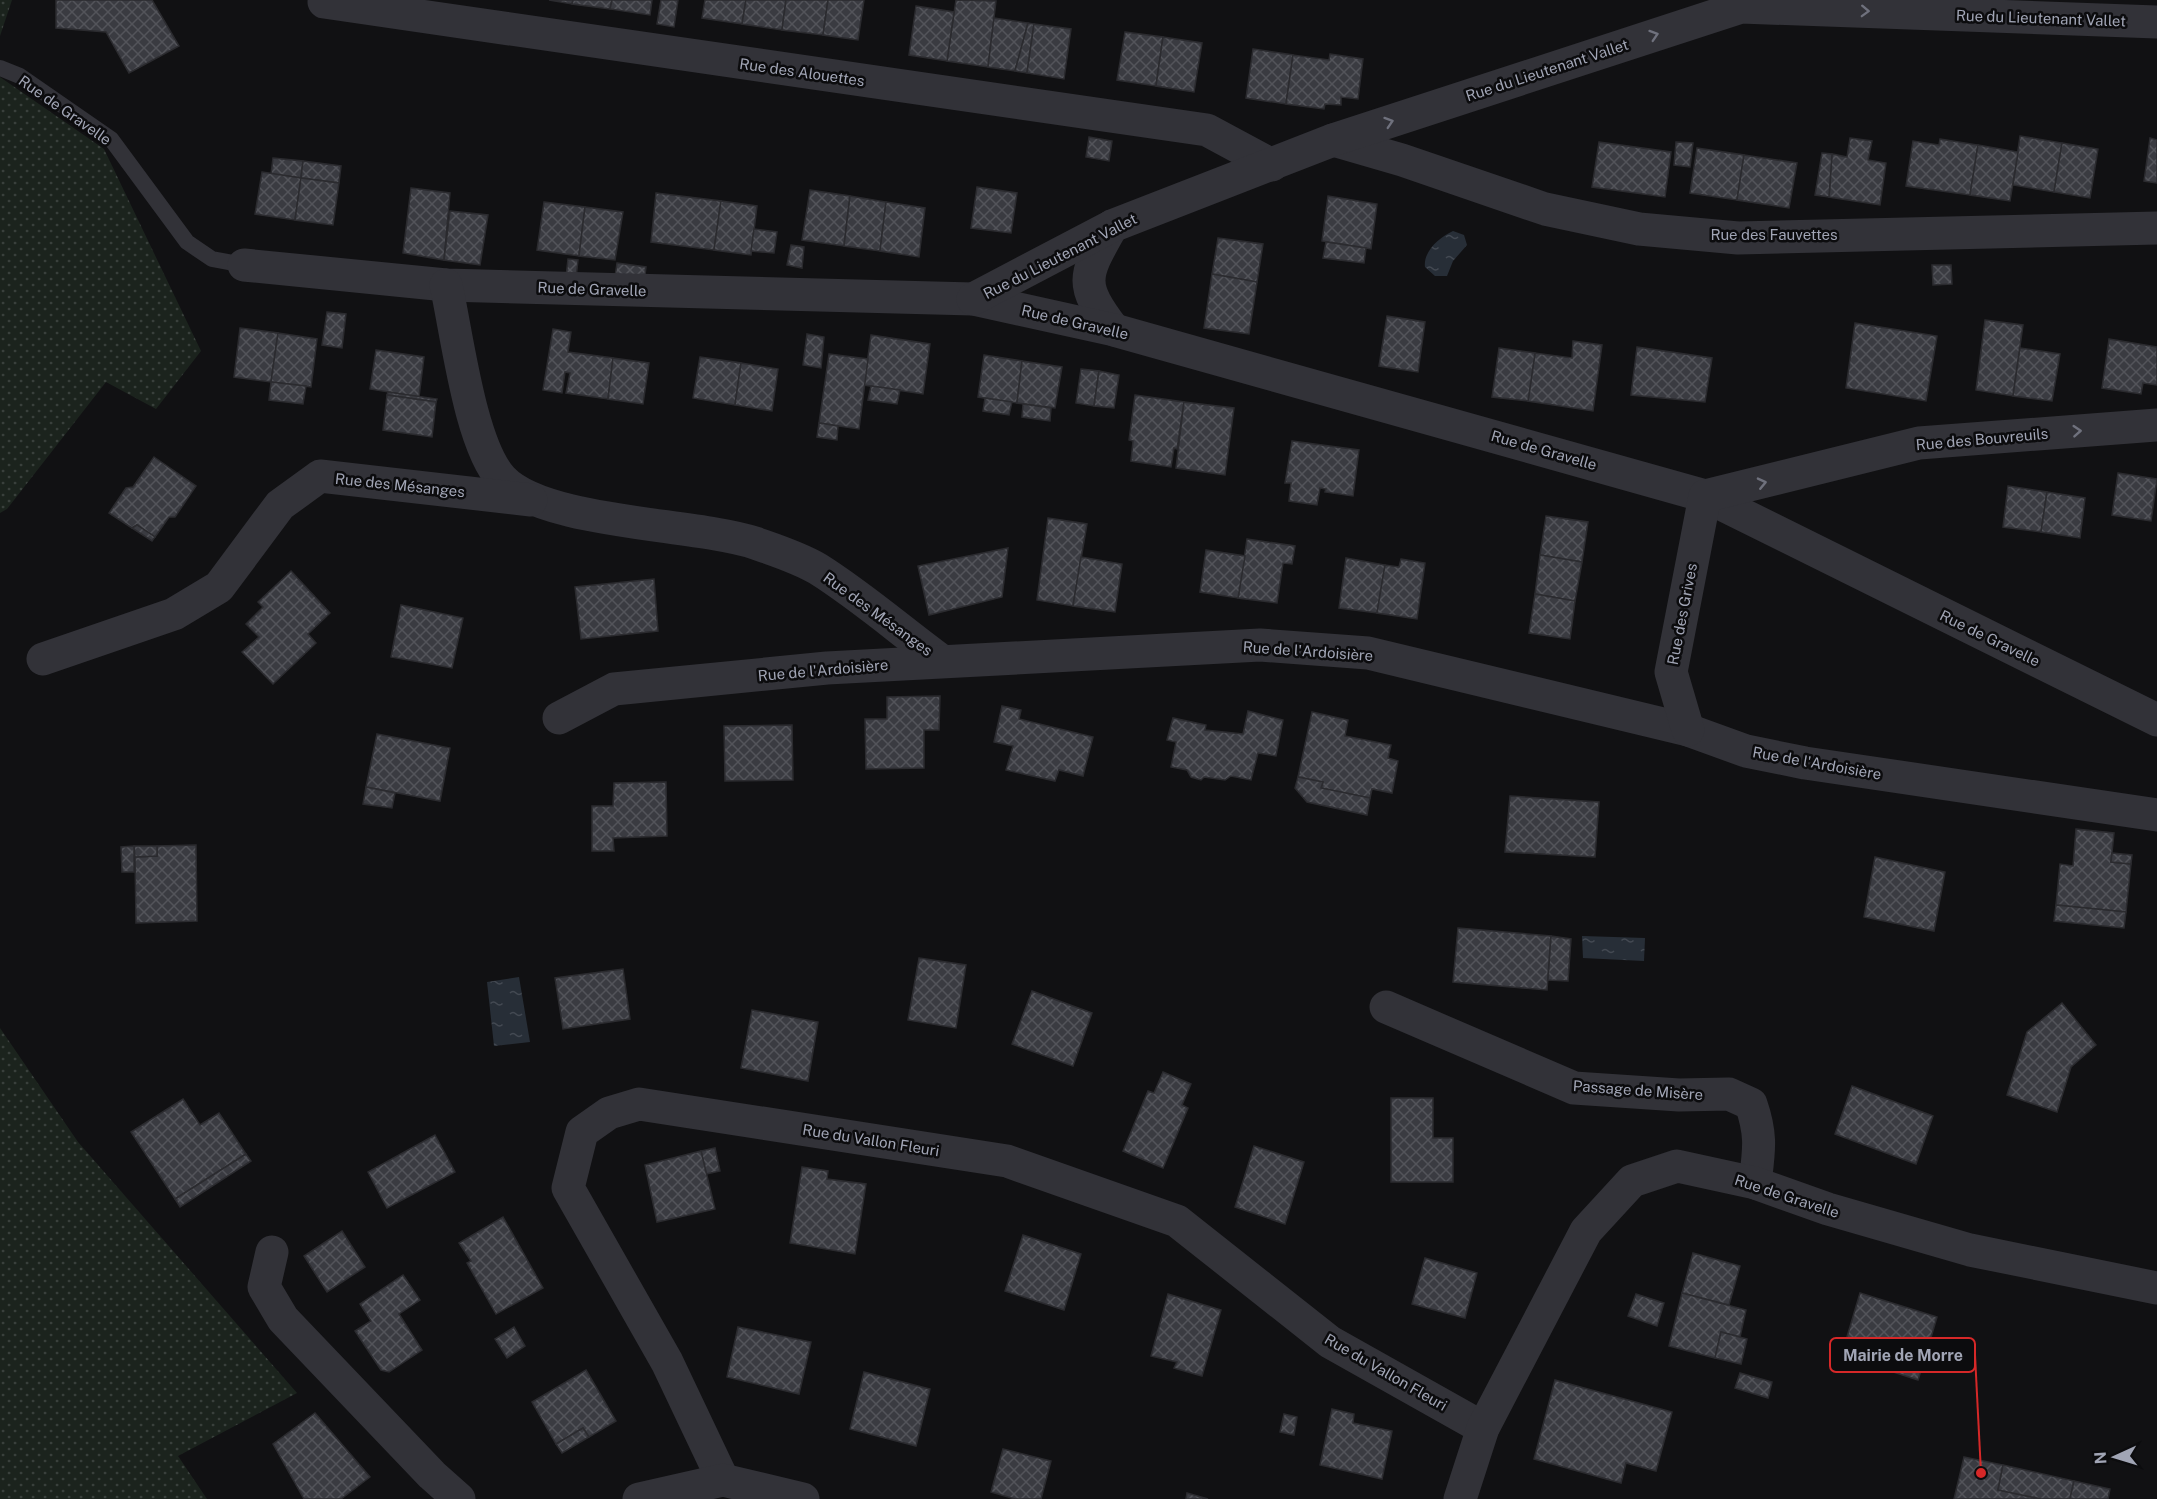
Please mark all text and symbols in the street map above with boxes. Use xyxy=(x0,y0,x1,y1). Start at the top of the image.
one-way arrow xyxy=(1861,5,1870,18)
street label: Rue du Lieutenant Vallet xyxy=(1956,7,2126,29)
one-way arrow xyxy=(1648,30,1659,42)
street label: Rue du Lieutenant Vallet xyxy=(1463,36,1631,104)
street label: Rue des Alouettes xyxy=(738,55,866,89)
street label: Rue de Gravelle xyxy=(15,72,115,148)
one-way arrow xyxy=(1383,117,1394,129)
street label: Rue du Lieutenant Vallet xyxy=(980,210,1140,302)
street label: Rue des Fauvettes xyxy=(1710,226,1838,243)
street label: Rue de Gravelle xyxy=(537,279,647,299)
street label: Rue de Gravelle xyxy=(1020,301,1130,343)
street label: Rue des Bouvreuils xyxy=(1915,425,2049,453)
one-way arrow xyxy=(2073,425,2082,438)
street label: Rue de Gravelle xyxy=(1489,427,1599,473)
street label: Rue des Mésanges xyxy=(334,470,466,500)
one-way arrow xyxy=(1756,477,1766,490)
street label: Rue des Grives xyxy=(1664,562,1700,666)
street label: Rue des Mésanges xyxy=(820,569,936,659)
street label: Rue de Gravelle xyxy=(1937,606,2043,670)
street label: Rue de l'Ardoisière xyxy=(1242,638,1374,664)
street label: Rue de l'Ardoisière xyxy=(757,656,889,684)
street label: Rue de l'Ardoisière xyxy=(1751,743,1883,783)
street label: Passage de Misère xyxy=(1572,1077,1704,1103)
street label: Rue du Vallon Fleuri xyxy=(801,1121,941,1159)
street label: Rue de Gravelle xyxy=(1732,1171,1842,1221)
street label: Rue du Vallon Fleuri xyxy=(1322,1330,1450,1414)
callout: Mairie de Morre xyxy=(1830,1338,1975,1372)
text: Mairie de Morre xyxy=(1843,1346,1963,1365)
north arrow xyxy=(2085,1427,2145,1487)
text: N xyxy=(2091,1451,2110,1465)

